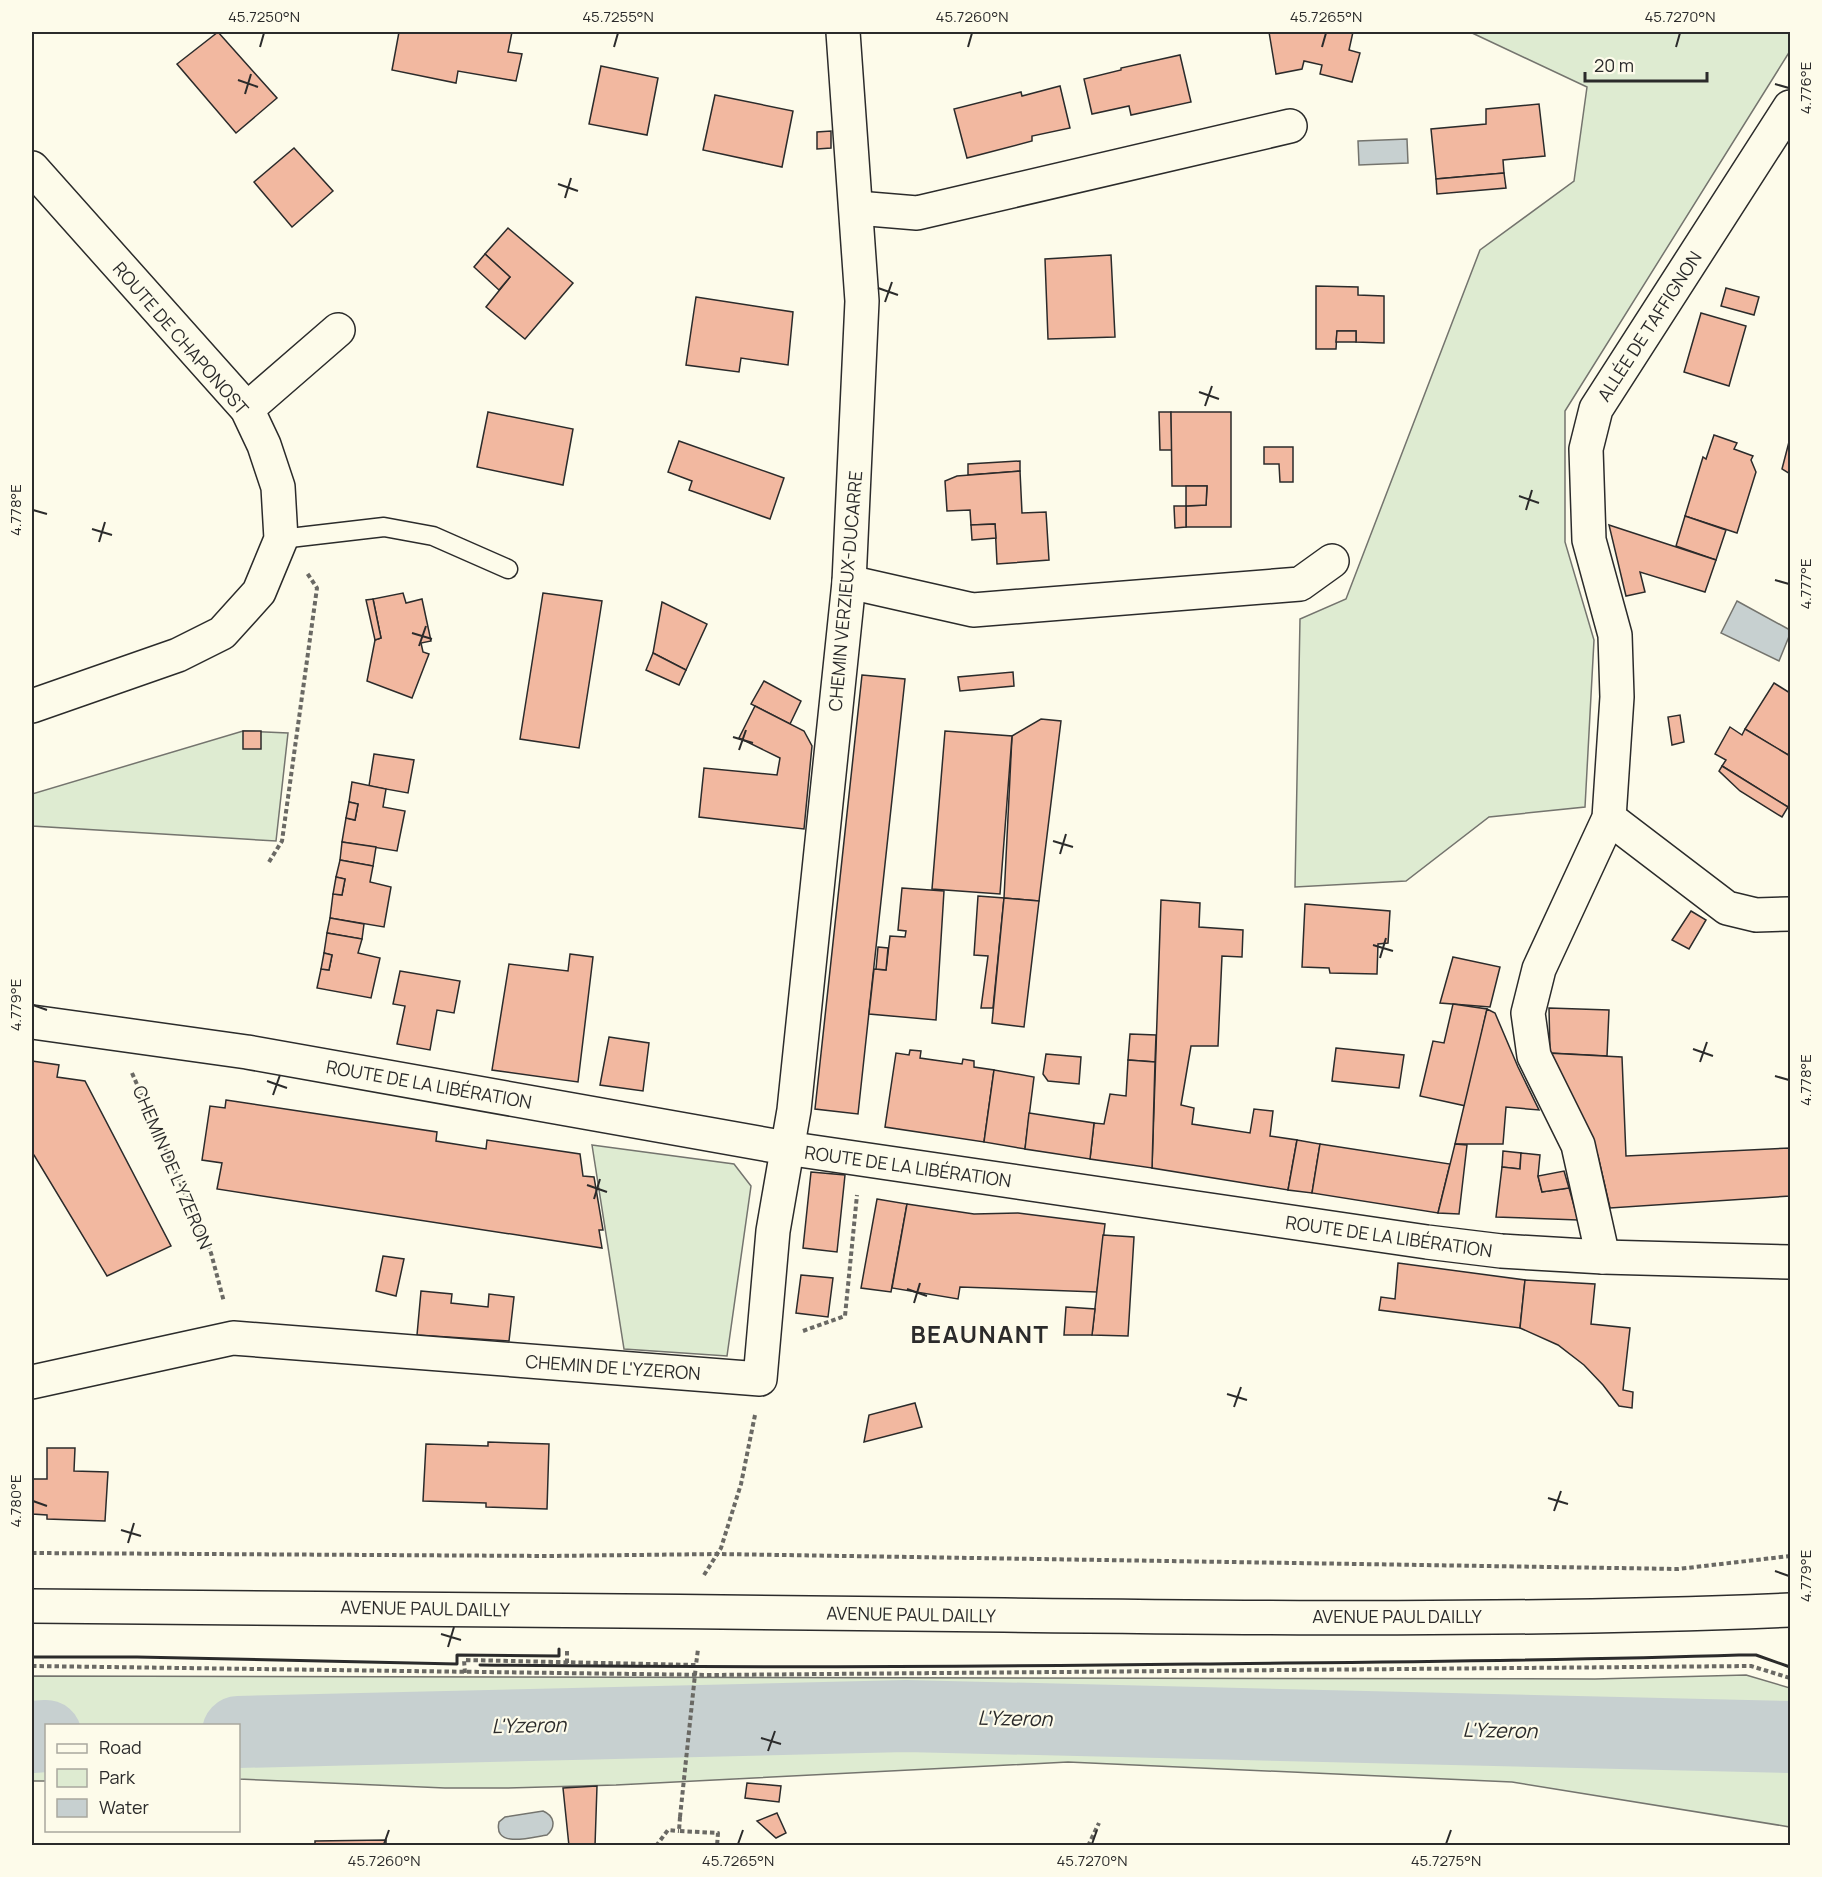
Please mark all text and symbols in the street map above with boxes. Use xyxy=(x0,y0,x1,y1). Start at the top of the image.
text: 45.7250°N xyxy=(228,6,300,27)
text: 45.7255°N xyxy=(582,6,654,27)
text: 45.7260°N xyxy=(936,6,1008,27)
text: 45.7265°N xyxy=(1290,6,1362,27)
text: 45.7270°N xyxy=(1644,6,1716,27)
scale bar xyxy=(1585,45,1706,83)
text: 20 m xyxy=(1594,53,1634,77)
text: 4.776°E xyxy=(1795,62,1816,114)
street label: ALLÉE DE TAFFIGNON xyxy=(1591,246,1707,406)
street label: ROUTE DE CHAPONOST xyxy=(108,256,254,420)
street label: CHEMIN VERZIEUX-DUCARRE xyxy=(823,470,867,712)
text: 4.778°E xyxy=(5,484,26,536)
text: 4.777°E xyxy=(1795,558,1816,610)
text: 4.779°E xyxy=(5,979,26,1031)
street label: ROUTE DE LA LIBÉRATION xyxy=(324,1054,534,1114)
text: 4.778°E xyxy=(1795,1054,1816,1106)
street label: CHEMIN DE L'YZERON xyxy=(128,1082,218,1252)
street label: ROUTE DE LA LIBÉRATION xyxy=(803,1140,1013,1192)
street label: ROUTE DE LA LIBÉRATION xyxy=(1284,1210,1494,1262)
district label: BEAUNANT xyxy=(910,1317,1050,1350)
street label: CHEMIN DE L'YZERON xyxy=(525,1349,701,1385)
text: 4.780°E xyxy=(5,1474,26,1528)
text: 4.779°E xyxy=(1795,1550,1816,1602)
street label: AVENUE PAUL DAILLY xyxy=(340,1595,511,1621)
street label: AVENUE PAUL DAILLY xyxy=(826,1601,997,1627)
street label: AVENUE PAUL DAILLY xyxy=(1312,1604,1483,1628)
water label: L'Yzeron xyxy=(977,1704,1054,1732)
water label: L'Yzeron xyxy=(491,1711,568,1739)
water label: L'Yzeron xyxy=(1462,1716,1539,1744)
legend xyxy=(45,1724,240,1832)
text: Road xyxy=(99,1735,142,1759)
text: Park xyxy=(99,1765,136,1789)
text: Water xyxy=(99,1795,149,1819)
text: 45.7260°N xyxy=(348,1850,420,1871)
text: 45.7265°N xyxy=(702,1850,774,1871)
text: 45.7270°N xyxy=(1056,1850,1128,1871)
text: 45.7275°N xyxy=(1411,1850,1481,1871)

